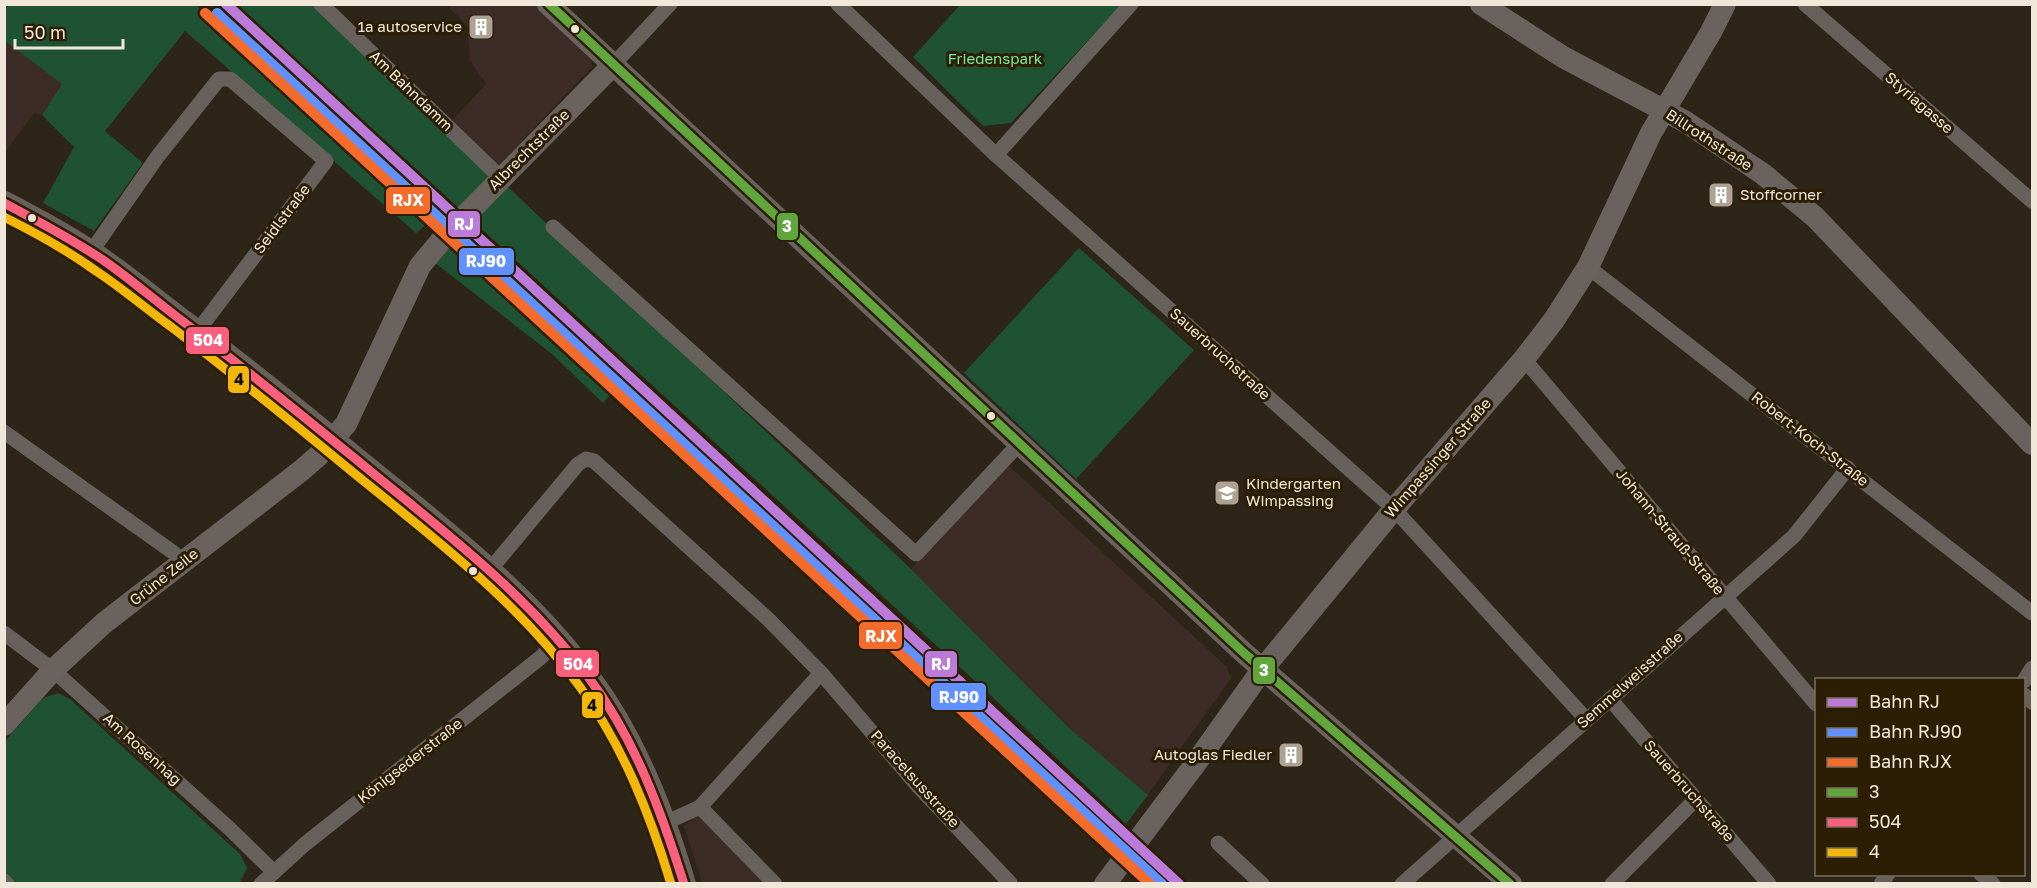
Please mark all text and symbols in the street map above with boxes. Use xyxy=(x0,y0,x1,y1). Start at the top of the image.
scale bar xyxy=(15,12,123,50)
building icon: 1a autoservice xyxy=(466,12,496,42)
place label: 1a autoservice xyxy=(358,17,462,35)
text: 50 m xyxy=(24,21,66,43)
unlabelled marker xyxy=(569,23,581,35)
street label: Am Bahndamm xyxy=(366,46,457,134)
park label: Friedenspark xyxy=(948,49,1043,67)
street label: Styriagasse xyxy=(1882,68,1958,137)
street label: Albrechtstraße xyxy=(484,105,573,193)
street label: Billrothstraße xyxy=(1663,105,1756,174)
street label: Seidlstraße xyxy=(249,180,313,257)
building icon: Stoffcorner xyxy=(1706,180,1736,210)
place label: Stoffcorner xyxy=(1740,185,1822,203)
line badge: RJX xyxy=(385,186,431,215)
text: RJX xyxy=(392,190,424,210)
line badge: RJ xyxy=(447,210,481,238)
unlabelled marker xyxy=(26,212,38,224)
line badge: 3 xyxy=(776,212,799,241)
text: RJ xyxy=(454,214,474,234)
text: 3 xyxy=(782,216,792,236)
line badge: RJ90 xyxy=(458,247,515,276)
text: RJ90 xyxy=(466,251,506,271)
street label: Sauerbruchstraße xyxy=(1167,303,1275,403)
line badge: 504 xyxy=(185,326,230,355)
text: 504 xyxy=(193,330,223,350)
line badge: 4 xyxy=(227,365,250,394)
text: 4 xyxy=(234,369,244,389)
street label: Robert-Koch-Straße xyxy=(1749,387,1873,490)
street label: Wimpassinger Straße xyxy=(1380,394,1494,521)
unlabelled marker xyxy=(985,410,997,422)
street label: Johann-Strauß-Straße xyxy=(1613,465,1729,598)
place label: Kindergarten Wimpassing xyxy=(1246,474,1341,509)
school or university icon: Kindergarten Wimpassing xyxy=(1212,478,1242,508)
street label: Grüne Zeile xyxy=(126,544,201,609)
unlabelled marker xyxy=(467,565,479,577)
line badge: RJX xyxy=(858,621,903,650)
text: RJX xyxy=(865,626,897,646)
street label: Semmelweisstraße xyxy=(1573,627,1686,732)
line badge: 504 xyxy=(555,649,600,678)
line badge: RJ xyxy=(924,650,958,678)
text: 504 xyxy=(563,654,593,674)
text: RJ xyxy=(931,654,951,674)
line badge: 3 xyxy=(1252,656,1276,685)
text: 3 xyxy=(1259,660,1269,680)
legend xyxy=(1815,678,2025,876)
line badge: RJ90 xyxy=(930,682,987,711)
text: RJ90 xyxy=(939,687,979,707)
text: Bahn RJ xyxy=(1869,690,1940,712)
line badge: 4 xyxy=(581,691,604,719)
text: 4 xyxy=(587,695,597,715)
street label: Am Rosenhag xyxy=(100,708,185,788)
street label: Königsederstraße xyxy=(354,714,465,807)
text: Bahn RJ90 xyxy=(1869,720,1962,742)
street label: Paracelsusstraße xyxy=(867,726,964,831)
street label: Sauerbruchstraße xyxy=(1641,736,1739,845)
building icon: Autoglas Fiedler xyxy=(1276,740,1306,770)
place label: Autoglas Fiedler xyxy=(1154,745,1272,763)
text: Bahn RJX xyxy=(1869,750,1952,772)
text: 3 xyxy=(1869,780,1880,802)
text: 504 xyxy=(1869,810,1902,832)
text: 4 xyxy=(1869,840,1880,862)

